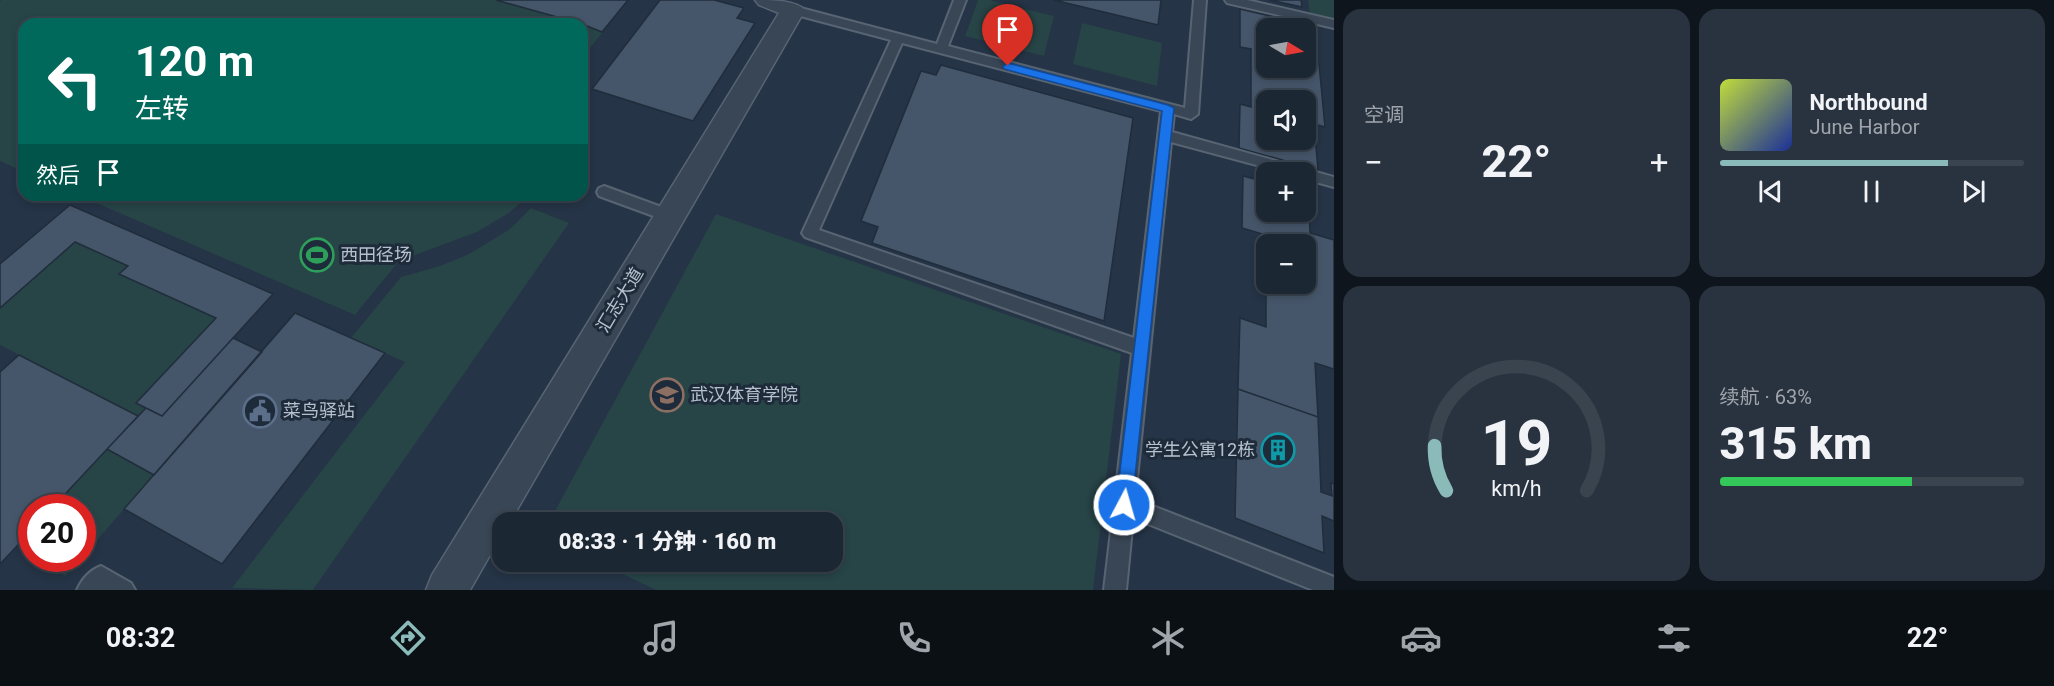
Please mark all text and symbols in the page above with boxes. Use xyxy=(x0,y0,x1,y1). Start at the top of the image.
pin xyxy=(982,4,1033,66)
icon: arrive xyxy=(991,13,1024,46)
north arrow xyxy=(1256,18,1316,78)
map controls xyxy=(1256,18,1316,294)
text: 120 m xyxy=(135,37,254,86)
icon: left xyxy=(36,42,114,120)
button: sound xyxy=(1256,90,1316,150)
text: Northbound xyxy=(1810,90,1928,115)
text: 左转 xyxy=(135,93,189,125)
text: 空调 xyxy=(1364,103,1404,127)
text: June Harbor xyxy=(1810,115,1920,139)
text: 22° xyxy=(1482,135,1551,188)
text: − xyxy=(1364,143,1383,182)
text: + xyxy=(1650,143,1669,182)
icon: arrive xyxy=(92,156,125,189)
button: + xyxy=(1256,162,1316,222)
text: 然后 xyxy=(36,163,80,188)
icon: previous xyxy=(1754,175,1787,208)
icon: pause xyxy=(1855,175,1888,208)
icon: next xyxy=(1957,175,1990,208)
button: − xyxy=(1256,234,1316,294)
sports icon: 西田径场 xyxy=(299,237,335,273)
place label: 西田径场 xyxy=(340,244,412,265)
street label: 汇志大道 xyxy=(592,263,647,336)
school or university icon: 武汉体育学院 xyxy=(649,377,685,413)
place label: 武汉体育学院 xyxy=(690,384,798,405)
text: 续航 · 63% xyxy=(1720,385,1812,409)
public building icon: 菜鸟驿站 xyxy=(242,393,278,429)
place label: 菜鸟驿站 xyxy=(283,400,355,421)
text: 19 xyxy=(1480,407,1552,480)
text: 315 km xyxy=(1720,417,1872,470)
building icon: 学生公寓12栋 xyxy=(1260,432,1296,468)
place label: 学生公寓12栋 xyxy=(1145,439,1255,460)
position arrow xyxy=(1092,473,1156,537)
text: km/h xyxy=(1491,476,1541,501)
speed limit sign: 20 xyxy=(18,494,96,572)
text: 08:33 · 1 分钟 · 160 m xyxy=(559,529,776,554)
icon: directions xyxy=(387,617,429,659)
icon: music xyxy=(640,617,682,659)
icon: phone xyxy=(893,617,935,659)
icon: climate xyxy=(1147,617,1189,659)
icon: car xyxy=(1400,617,1442,659)
icon: filters xyxy=(1653,617,1695,659)
text: 08:32 xyxy=(106,622,175,654)
text: 22° xyxy=(1907,622,1948,654)

